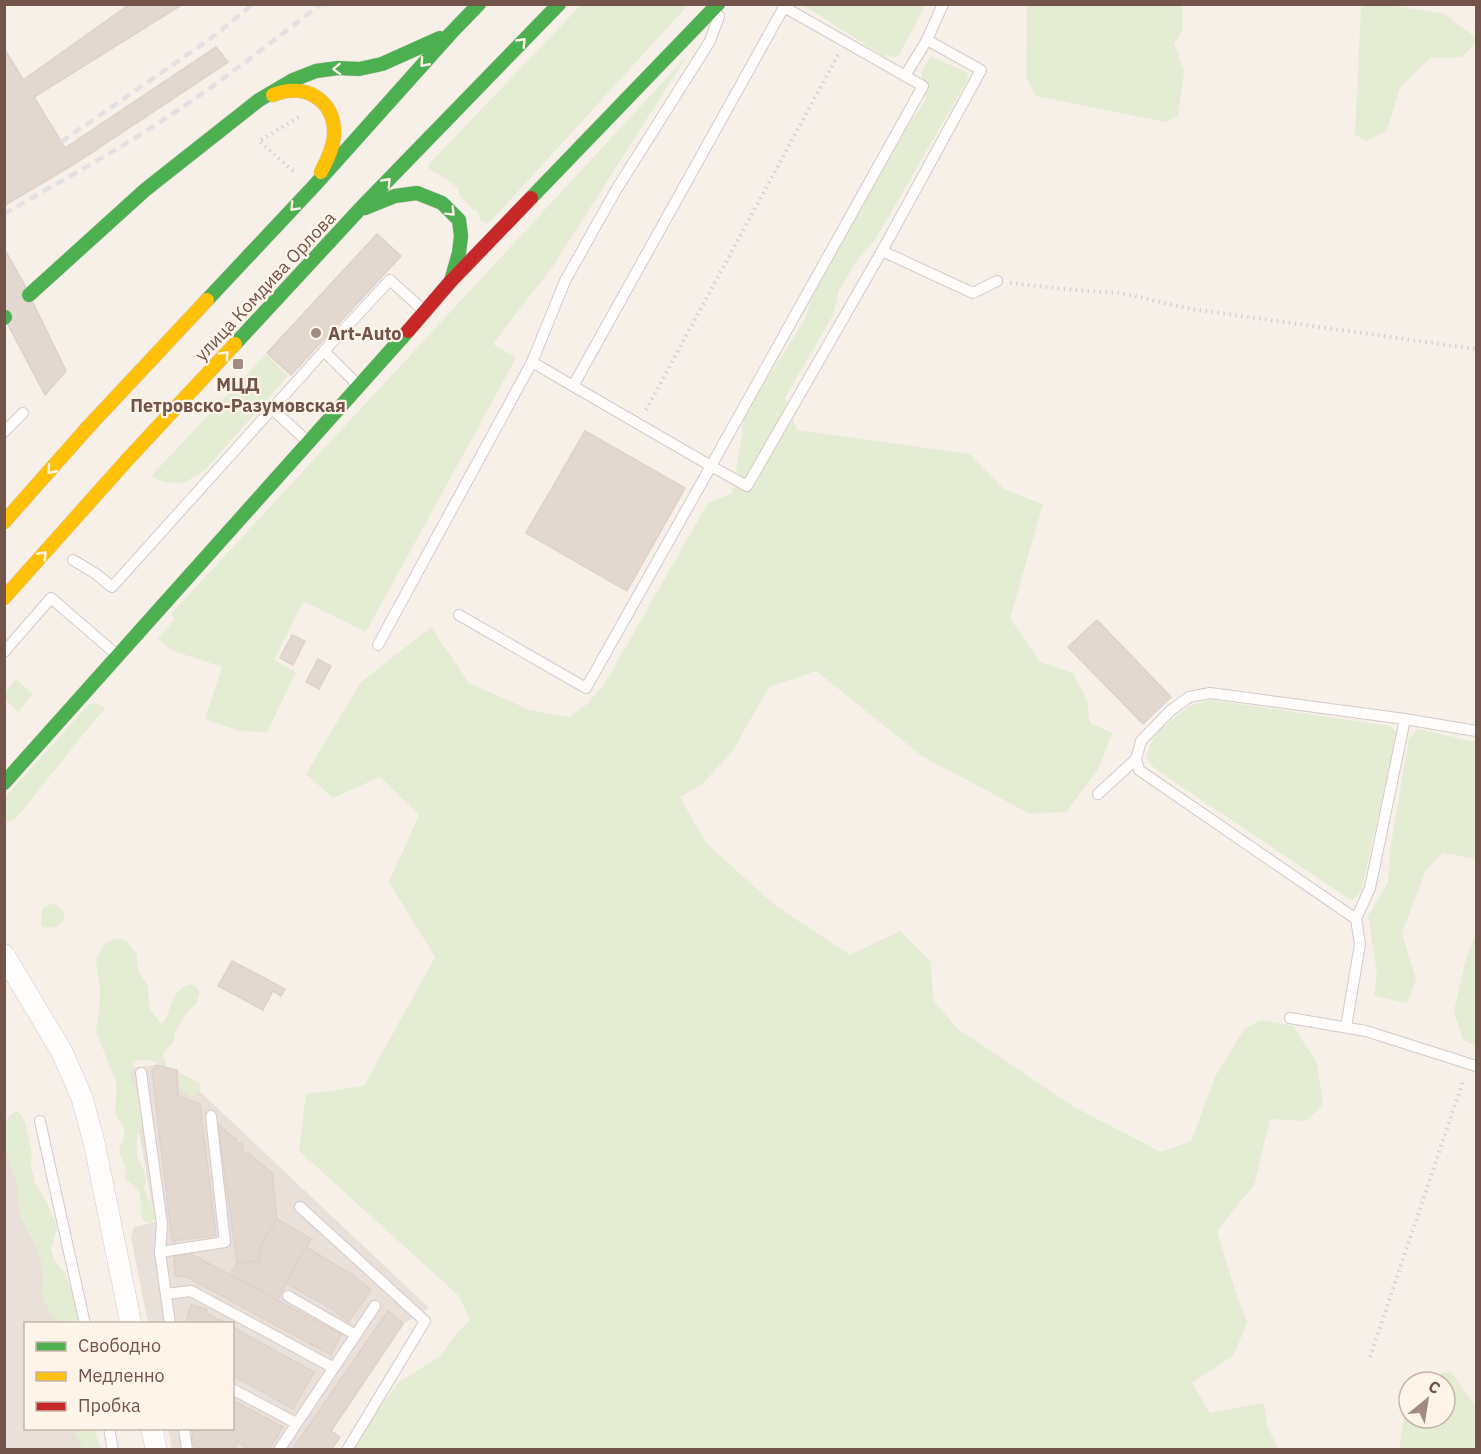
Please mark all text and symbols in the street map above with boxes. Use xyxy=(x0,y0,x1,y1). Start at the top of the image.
one-way arrow xyxy=(515,38,526,49)
one-way arrow xyxy=(420,56,431,66)
one-way arrow xyxy=(333,63,342,76)
one-way arrow xyxy=(380,179,391,189)
one-way arrow xyxy=(290,201,301,211)
one-way arrow xyxy=(445,205,455,216)
street label: улица Комдива Орлова xyxy=(190,206,341,366)
place label: Art-Auto xyxy=(328,322,401,345)
marker: Art-Auto xyxy=(309,326,323,340)
one-way arrow xyxy=(218,352,229,362)
marker: МЦД Петровско-Разумовская xyxy=(231,357,245,371)
place label: МЦД Петровско-Разумовская xyxy=(130,373,346,417)
one-way arrow xyxy=(47,463,58,474)
one-way arrow xyxy=(36,551,47,561)
legend xyxy=(24,1322,234,1430)
text: Свободно xyxy=(78,1334,161,1357)
text: Медленно xyxy=(78,1364,165,1387)
north arrow xyxy=(1397,1370,1457,1430)
text: С xyxy=(1425,1376,1444,1398)
text: Пробка xyxy=(78,1394,141,1417)

